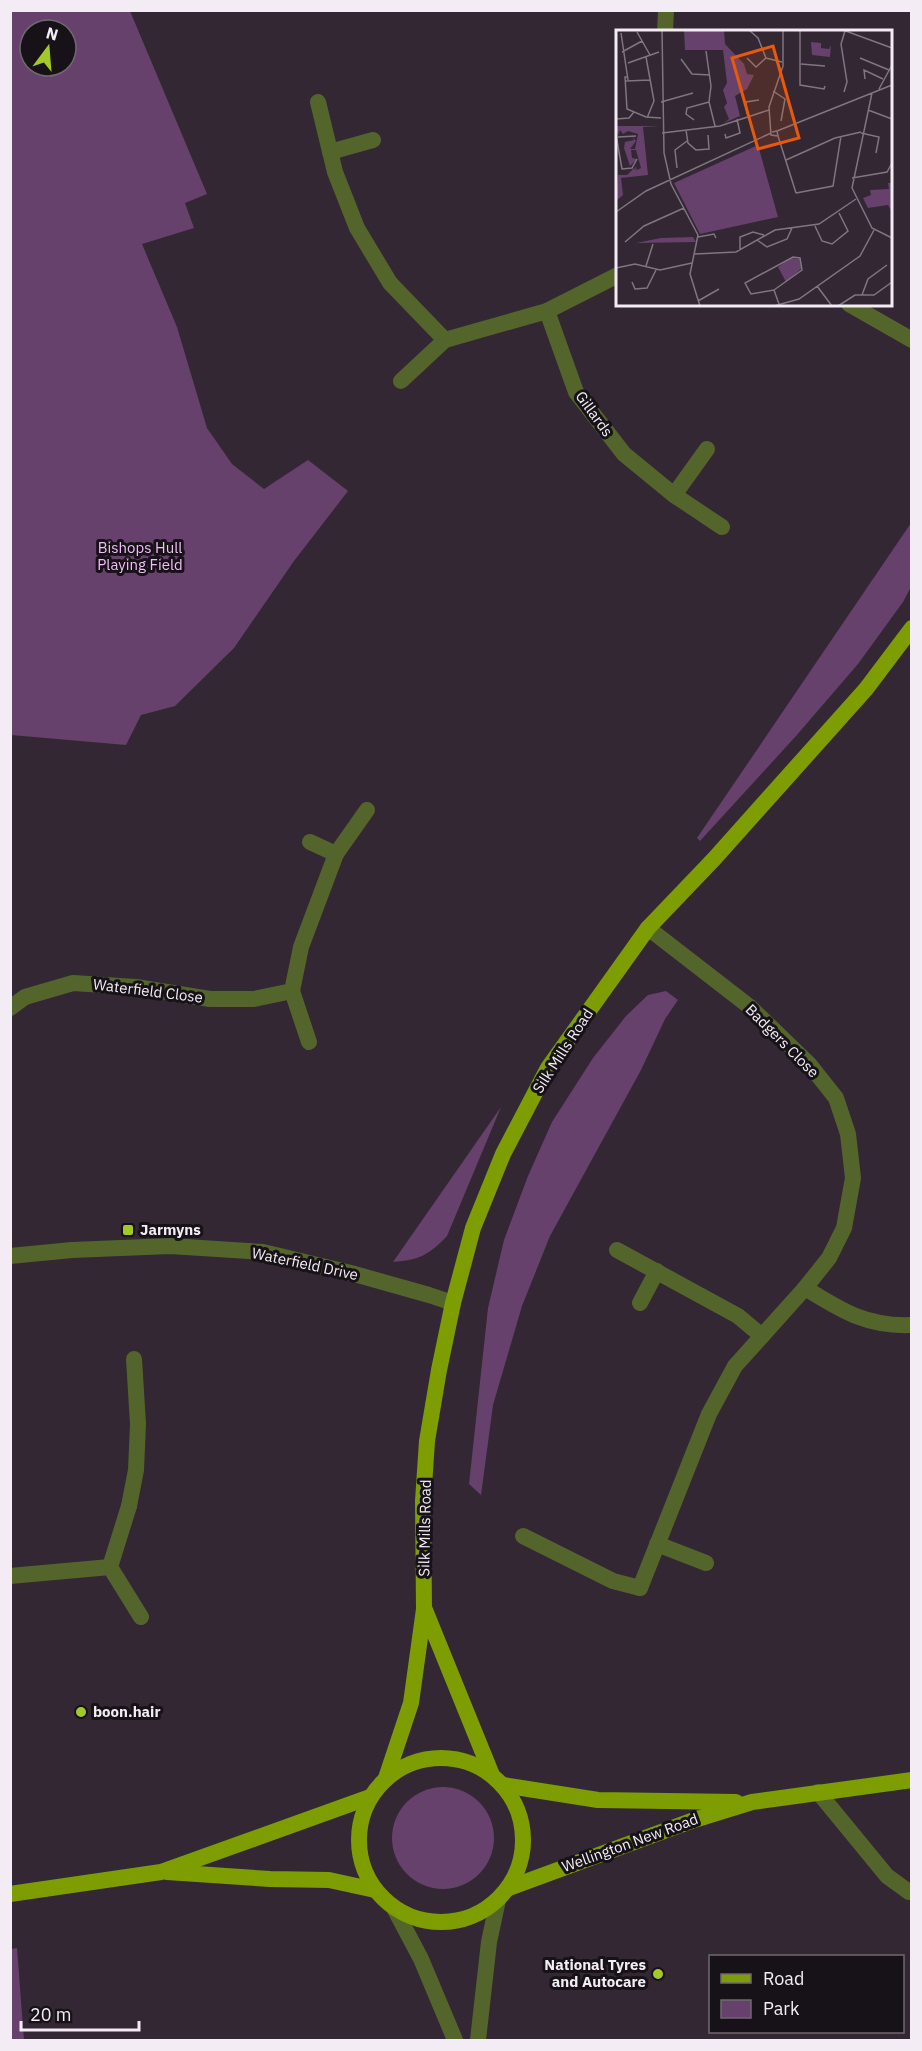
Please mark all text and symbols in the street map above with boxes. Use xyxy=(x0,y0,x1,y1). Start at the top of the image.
north arrow xyxy=(18,18,78,78)
text: N xyxy=(44,22,60,45)
inset map xyxy=(616,30,892,306)
street label: Gillards xyxy=(572,387,617,440)
park label: Bishops Hull Playing Field xyxy=(97,538,183,574)
street label: Waterfield Close xyxy=(92,974,204,1007)
street label: Badgers Close xyxy=(742,1000,823,1081)
street label: Silk Mills Road xyxy=(528,1005,597,1097)
place label: Jarmyns xyxy=(140,1220,201,1239)
marker: Jarmyns xyxy=(121,1223,135,1237)
street label: Waterfield Drive xyxy=(250,1243,360,1284)
street label: Silk Mills Road xyxy=(414,1479,435,1577)
place label: boon.hair xyxy=(93,1702,160,1721)
marker: boon.hair xyxy=(74,1705,88,1719)
street label: Wellington New Road xyxy=(559,1809,701,1876)
place label: National Tyres and Autocare xyxy=(544,1955,646,1991)
legend xyxy=(709,1955,904,2033)
marker: National Tyres and Autocare xyxy=(651,1967,665,1981)
text: Road xyxy=(763,1967,804,1990)
scale bar xyxy=(21,1994,140,2032)
text: Park xyxy=(763,1997,800,2020)
text: 20 m xyxy=(30,2003,72,2026)

